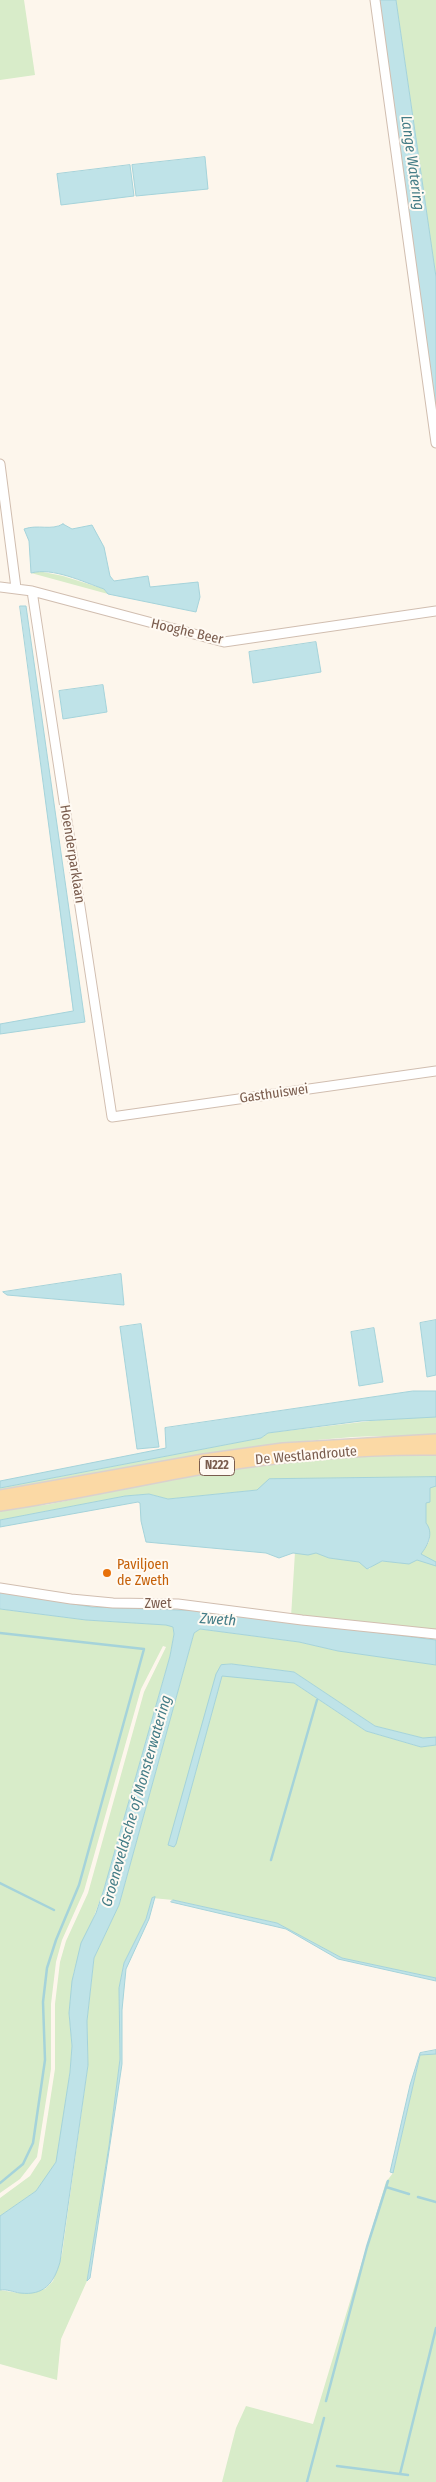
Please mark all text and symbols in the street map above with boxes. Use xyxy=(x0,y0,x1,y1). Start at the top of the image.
water label: Lange Watering xyxy=(396,115,428,211)
street label: Hooghe Beer xyxy=(149,616,225,648)
street label: Hoenderparklaan xyxy=(56,803,88,905)
street label: Gasthuiswei xyxy=(239,1081,309,1107)
street label: De Westlandroute xyxy=(255,1443,357,1469)
road number: N222 xyxy=(200,1456,234,1475)
place label: Paviljoen de Zweth xyxy=(117,1557,169,1590)
marker: Paviljoen de Zweth xyxy=(101,1567,113,1579)
street label: Zwet xyxy=(144,1596,172,1612)
water label: Zweth xyxy=(199,1610,237,1630)
water label: Groeneveldsche of Monsterwatering xyxy=(98,1693,176,1909)

